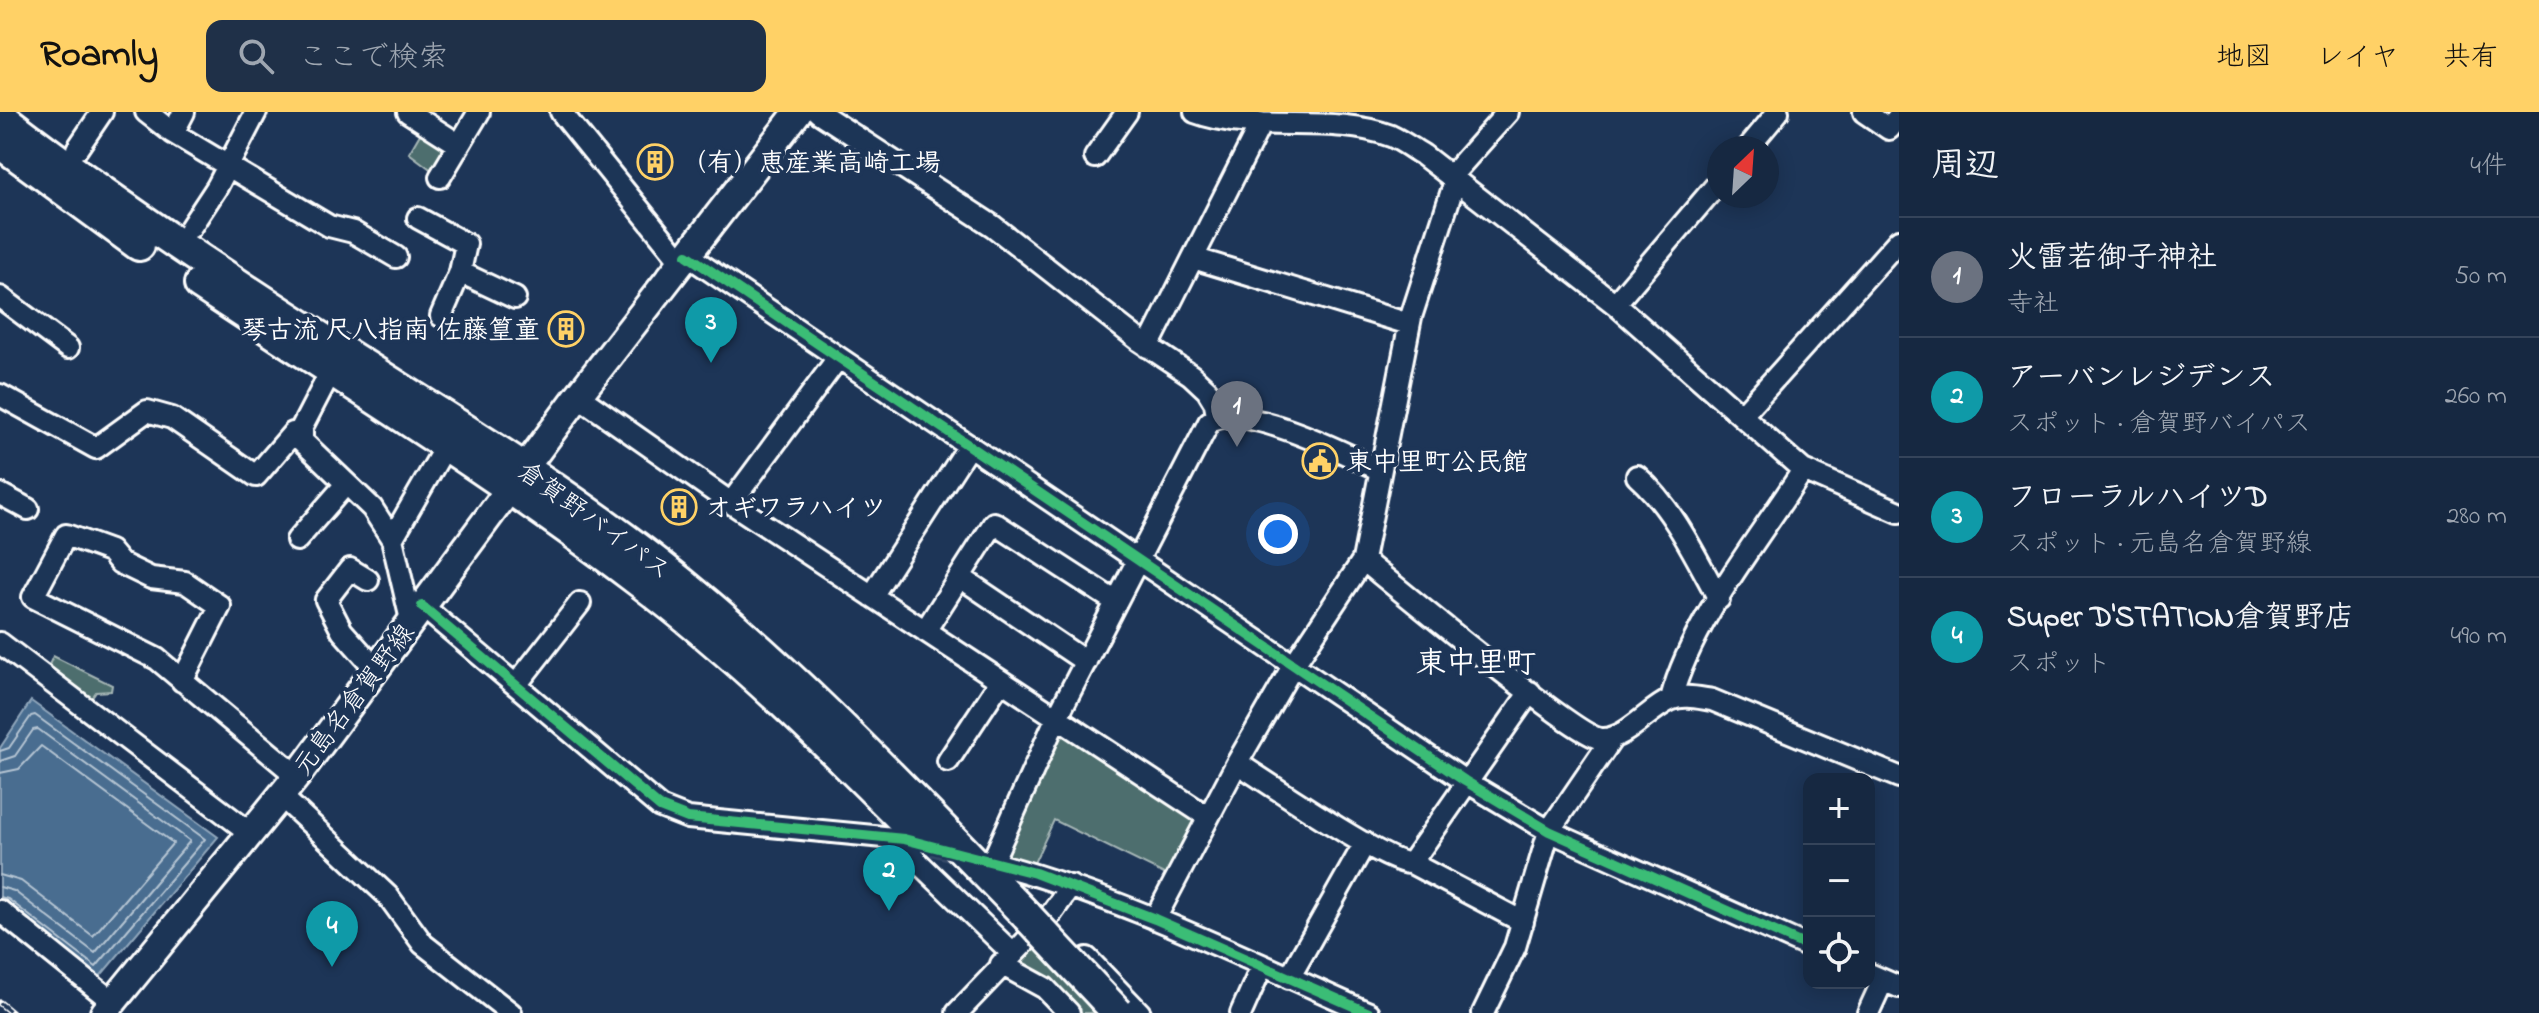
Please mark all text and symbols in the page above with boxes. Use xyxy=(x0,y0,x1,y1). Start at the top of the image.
search box xyxy=(206,20,766,92)
text: Roamly xyxy=(40,28,158,84)
icon: search xyxy=(234,34,278,78)
text: ここで検索 xyxy=(298,37,448,81)
text: 地図 xyxy=(2216,38,2272,79)
text: レイヤ xyxy=(2316,38,2399,79)
text: 共有 xyxy=(2443,38,2499,79)
north arrow xyxy=(1707,136,1779,208)
text: 周辺 xyxy=(1931,142,1999,192)
building icon: （有）恵産業高崎工場 xyxy=(636,143,674,181)
place label: （有）恵産業高崎工場 xyxy=(681,146,941,184)
text: 4件 xyxy=(2470,148,2507,186)
text: 火雷若御子神社 xyxy=(2007,237,2217,281)
text: 1 xyxy=(1953,258,1961,296)
text: 50 m xyxy=(2454,258,2507,296)
text: 寺社 xyxy=(2007,286,2059,324)
pin: 3 xyxy=(685,297,737,363)
building icon: 琴古流 尺八指南 佐藤篁童 xyxy=(547,310,585,348)
place label: 琴古流 尺八指南 佐藤篁童 xyxy=(241,313,540,351)
text: アーバンレジデンス xyxy=(2007,357,2276,401)
text: 2 xyxy=(1951,378,1963,416)
text: 260 m xyxy=(2445,378,2507,416)
pin: 1 xyxy=(1211,381,1263,447)
text: スポット · 倉賀野バイパス xyxy=(2007,406,2311,444)
public building icon: 東中里町公民館 xyxy=(1301,442,1339,480)
place label: 東中里町公民館 xyxy=(1346,445,1528,483)
street label: 倉賀野バイパス xyxy=(509,454,678,591)
text: フローラルハイツD xyxy=(2007,477,2268,521)
building icon: オギワラハイツ xyxy=(660,488,698,526)
place label: オギワラハイツ xyxy=(705,491,886,529)
text: 3 xyxy=(1952,498,1962,536)
text: 280 m xyxy=(2446,498,2507,536)
your location xyxy=(1258,514,1298,554)
text: スポット · 元島名倉賀野線 xyxy=(2007,526,2312,564)
text: Super D'STATION倉賀野店 xyxy=(2007,597,2354,641)
street label: 元島名倉賀野線 xyxy=(285,617,425,785)
text: 4 xyxy=(1952,618,1962,656)
text: 490 m xyxy=(2451,618,2507,656)
district label: 東中里町 xyxy=(1416,643,1536,687)
text: スポット xyxy=(2007,646,2111,684)
map controls xyxy=(1803,773,1875,989)
button: + xyxy=(1803,773,1875,845)
pin: 2 xyxy=(863,845,915,911)
button: − xyxy=(1803,845,1875,917)
pin: 4 xyxy=(306,901,358,967)
button: locate xyxy=(1803,917,1875,989)

